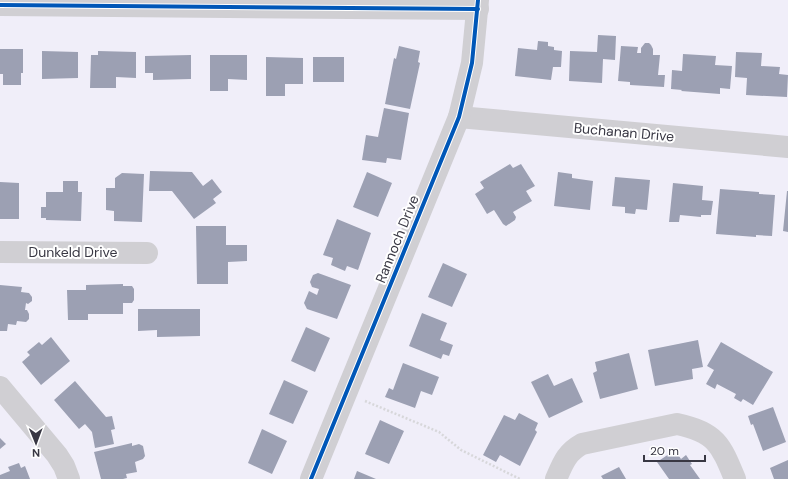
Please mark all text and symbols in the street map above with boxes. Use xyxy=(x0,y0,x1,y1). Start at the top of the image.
street label: Buchanan Drive xyxy=(573,119,675,145)
street label: Rannoch Drive xyxy=(371,192,423,286)
street label: Dunkeld Drive xyxy=(29,243,118,261)
north arrow xyxy=(16,423,56,463)
scale bar xyxy=(644,437,705,463)
text: 20 m xyxy=(650,443,679,459)
text: N xyxy=(32,446,40,460)

